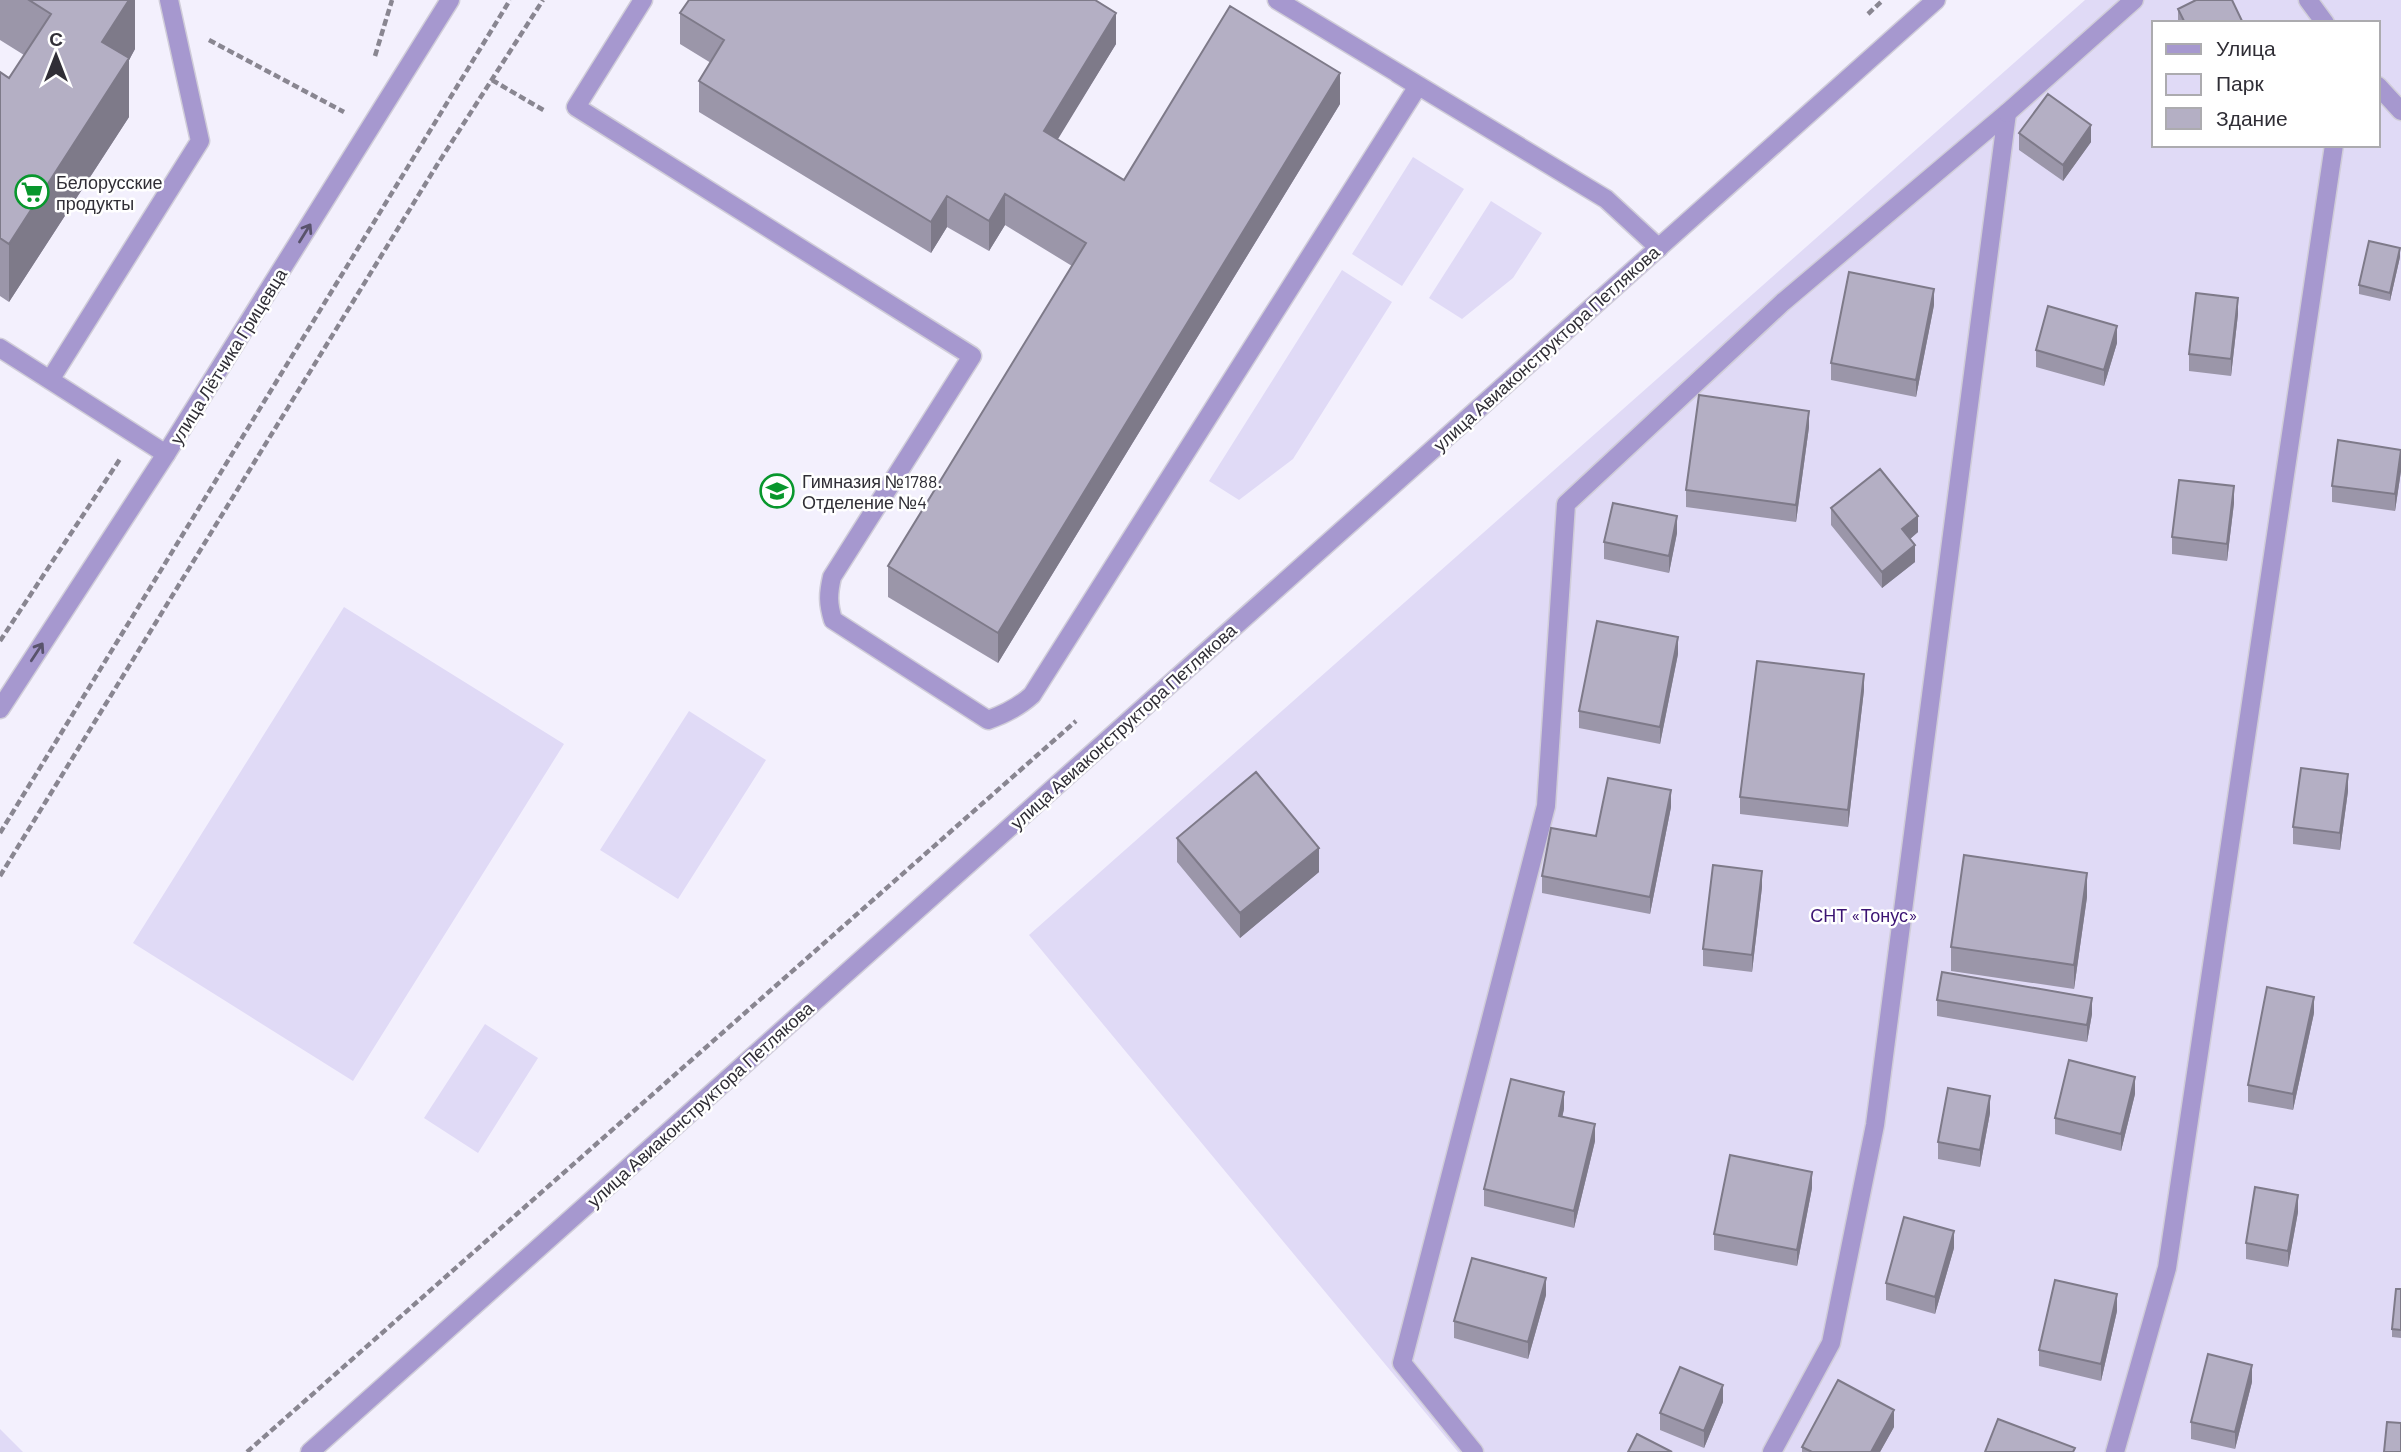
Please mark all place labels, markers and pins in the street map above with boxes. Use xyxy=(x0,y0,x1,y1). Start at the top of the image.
place label: Белорусские продукты xyxy=(56,171,163,214)
supermarket icon: Белорусские продукты xyxy=(13,173,51,211)
place label: Гимназия №1788. Отделение №4 xyxy=(802,470,942,513)
school or university icon: Гимназия №1788. Отделение №4 xyxy=(758,472,796,510)

